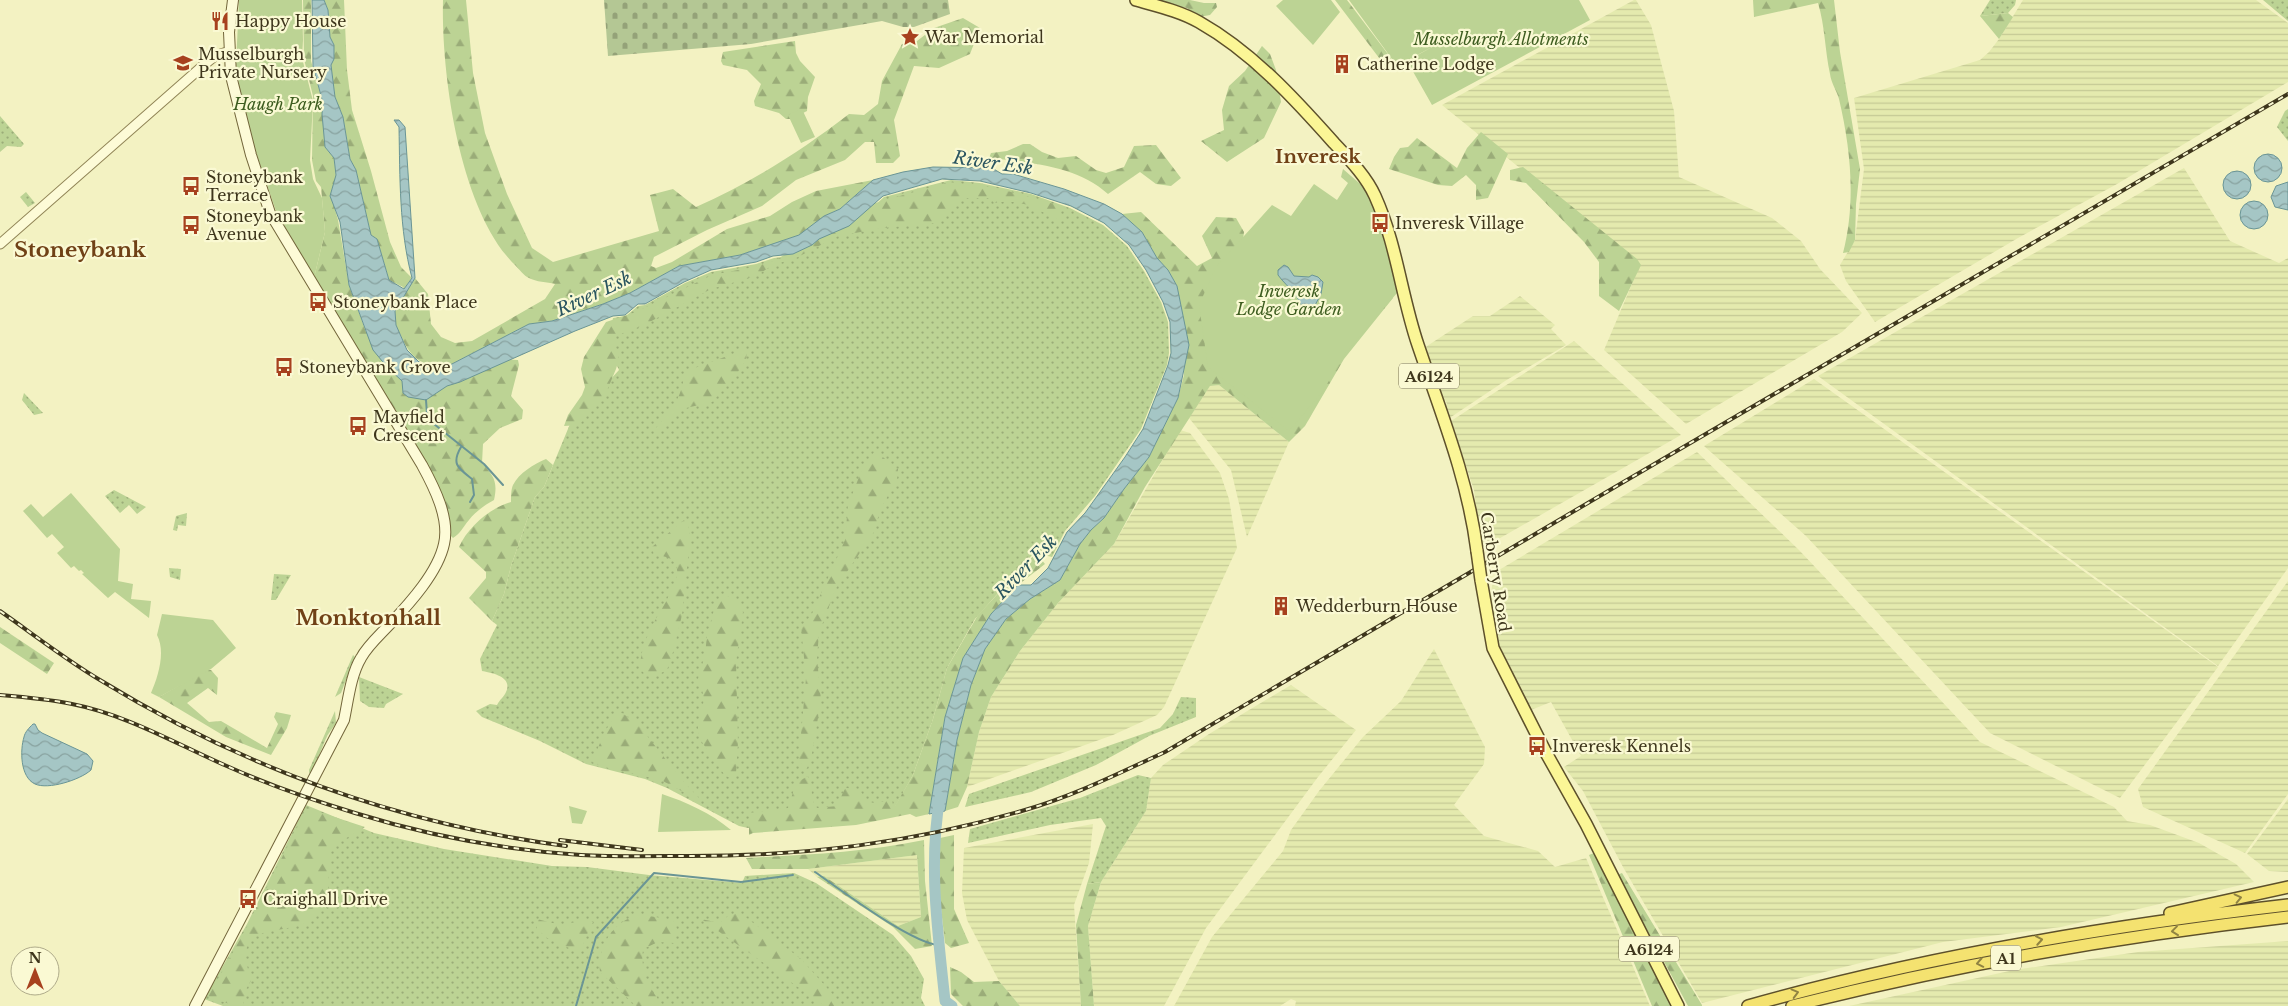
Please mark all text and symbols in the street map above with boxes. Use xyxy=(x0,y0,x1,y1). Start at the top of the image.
restaurant icon: Happy House xyxy=(209,10,231,32)
place label: Happy House xyxy=(235,11,346,31)
place icon: War Memorial xyxy=(899,26,921,48)
place label: War Memorial xyxy=(924,27,1044,47)
park label: Musselburgh Allotments xyxy=(1412,29,1589,49)
place label: Musselburgh Private Nursery xyxy=(198,44,328,82)
school or university icon: Musselburgh Private Nursery xyxy=(172,52,194,74)
building icon: Catherine Lodge xyxy=(1331,53,1353,75)
place label: Catherine Lodge xyxy=(1357,54,1494,74)
park label: Haugh Park xyxy=(232,94,323,114)
district label: Inveresk xyxy=(1275,145,1361,168)
water label: River Esk xyxy=(951,146,1034,179)
place label: Stoneybank Terrace xyxy=(206,167,303,205)
bus stop icon: Stoneybank Terrace xyxy=(180,175,202,197)
place label: Stoneybank Avenue xyxy=(205,206,303,244)
bus stop icon: Inveresk Village xyxy=(1369,212,1391,234)
place label: Inveresk Village xyxy=(1395,213,1524,233)
bus stop icon: Stoneybank Avenue xyxy=(180,214,202,236)
district label: Stoneybank xyxy=(14,237,147,263)
water label: River Esk xyxy=(552,267,635,321)
park label: Inveresk Lodge Garden xyxy=(1235,281,1342,319)
bus stop icon: Stoneybank Place xyxy=(307,291,329,313)
place label: Stoneybank Place xyxy=(333,292,477,312)
bus stop icon: Stoneybank Grove xyxy=(273,356,295,378)
place label: Stoneybank Grove xyxy=(299,357,451,377)
road number: A6124 xyxy=(1399,364,1459,388)
place label: Mayfield Crescent xyxy=(373,407,445,445)
bus stop icon: Mayfield Crescent xyxy=(347,415,369,437)
street label: Carberry Road xyxy=(1477,511,1515,634)
water label: River Esk xyxy=(989,530,1062,604)
building icon: Wedderburn House xyxy=(1270,595,1292,617)
place label: Wedderburn House xyxy=(1295,596,1458,616)
district label: Monktonhall xyxy=(295,605,441,631)
bus stop icon: Inveresk Kennels xyxy=(1526,735,1548,757)
place label: Inveresk Kennels xyxy=(1552,736,1691,756)
bus stop icon: Craighall Drive xyxy=(237,888,259,910)
place label: Craighall Drive xyxy=(263,889,388,909)
one-way arrow xyxy=(2234,893,2243,904)
one-way arrow xyxy=(2170,925,2178,936)
one-way arrow xyxy=(2035,935,2044,945)
road number: A6124 xyxy=(1619,936,1679,962)
north arrow xyxy=(10,946,60,996)
road number: A1 xyxy=(1991,946,2021,970)
text: N xyxy=(28,949,42,967)
one-way arrow xyxy=(1975,957,1984,968)
one-way arrow xyxy=(1791,988,1800,999)

